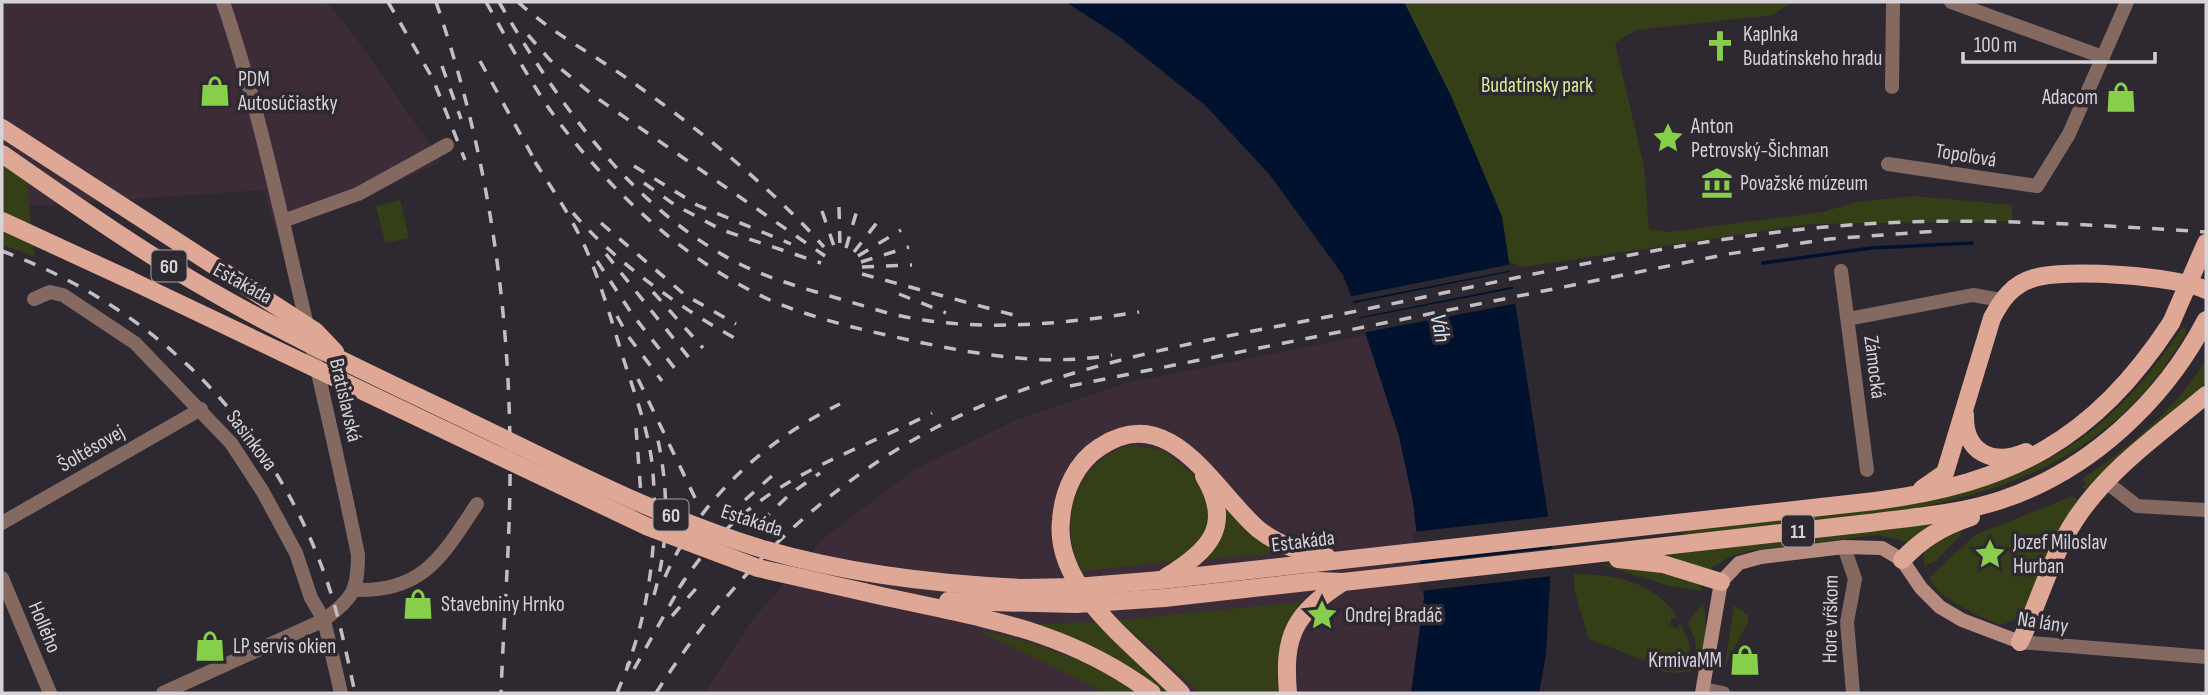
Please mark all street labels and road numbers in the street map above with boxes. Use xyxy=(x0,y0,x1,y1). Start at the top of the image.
street label: Topoľová xyxy=(1934,138,1998,173)
road number: 60 xyxy=(152,250,186,282)
street label: Estakáda xyxy=(209,257,277,310)
street label: Zámocká xyxy=(1858,334,1891,400)
street label: Bratislavská xyxy=(324,356,367,444)
street label: Sasinkova xyxy=(221,405,283,476)
street label: Šoltésovej xyxy=(54,419,129,477)
street label: Estakáda xyxy=(718,499,786,542)
road number: 60 xyxy=(654,500,688,530)
road number: 11 xyxy=(1782,516,1814,546)
street label: Estakáda xyxy=(1270,525,1336,558)
street label: Hore vŕškom xyxy=(1817,575,1844,663)
street label: Hollého xyxy=(23,598,66,657)
street label: Na lány xyxy=(2016,606,2070,639)

